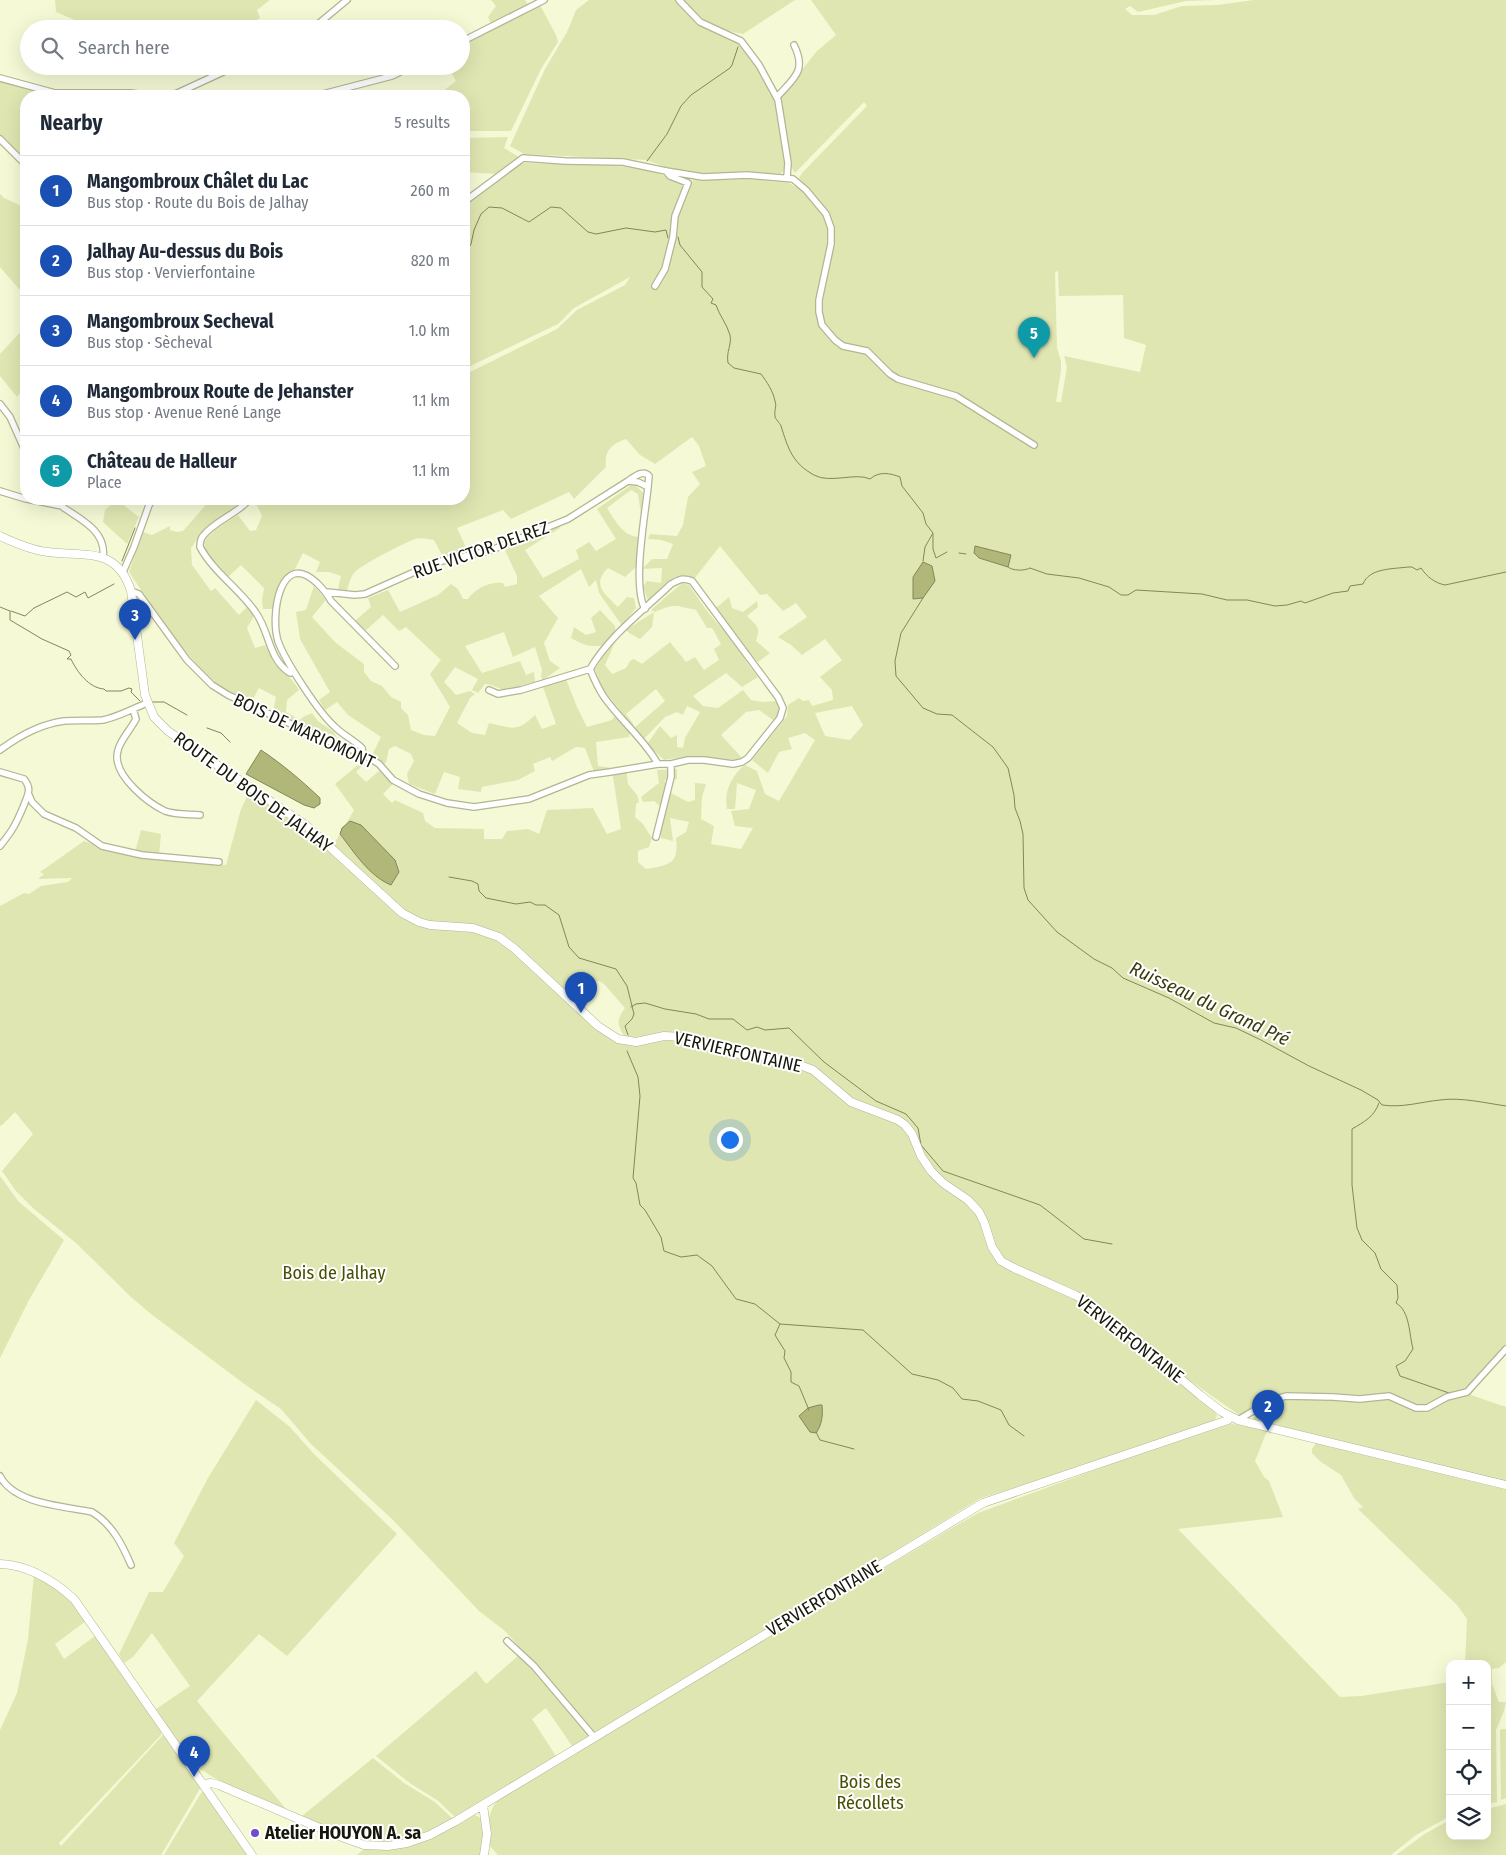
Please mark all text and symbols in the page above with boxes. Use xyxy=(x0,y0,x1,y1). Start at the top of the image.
search box xyxy=(20,20,470,75)
icon: search xyxy=(38,34,66,62)
text: Search here xyxy=(78,36,170,59)
text: Nearby xyxy=(40,110,102,136)
text: 5 results xyxy=(394,113,450,132)
text: Mangombroux Châlet du Lac xyxy=(87,170,308,193)
text: 1 xyxy=(53,181,59,200)
text: 260 m xyxy=(411,181,450,200)
text: Bus stop · Route du Bois de Jalhay xyxy=(87,193,308,212)
text: Jalhay Au-dessus du Bois xyxy=(87,240,283,263)
text: 2 xyxy=(52,251,60,270)
text: 820 m xyxy=(411,251,450,270)
text: Bus stop · Vervierfontaine xyxy=(87,263,255,282)
text: Mangombroux Secheval xyxy=(87,310,274,333)
pin: 5 xyxy=(1018,317,1050,358)
text: 3 xyxy=(52,321,60,340)
text: 1.0 km xyxy=(409,321,450,340)
text: Bus stop · Sècheval xyxy=(87,333,212,352)
text: Mangombroux Route de Jehanster xyxy=(87,380,353,403)
text: 4 xyxy=(52,391,60,410)
text: 1.1 km xyxy=(412,391,450,410)
text: Bus stop · Avenue René Lange xyxy=(87,403,281,422)
text: Château de Halleur xyxy=(87,450,237,473)
text: 5 xyxy=(52,461,60,480)
text: 1.1 km xyxy=(412,461,450,480)
text: Place xyxy=(87,473,122,492)
street label: RUE VICTOR DELREZ xyxy=(410,516,552,584)
pin: 3 xyxy=(119,599,151,640)
street label: BOIS DE MARIOMONT xyxy=(230,689,379,774)
street label: ROUTE DU BOIS DE JALHAY xyxy=(169,727,337,857)
water label: Ruisseau du Grand Pré xyxy=(1126,956,1293,1051)
pin: 1 xyxy=(565,972,597,1013)
street label: VERVIERFONTAINE xyxy=(672,1027,804,1077)
your location xyxy=(717,1127,743,1153)
park label: Bois de Jalhay xyxy=(283,1262,385,1284)
street label: VERVIERFONTAINE xyxy=(1072,1290,1188,1388)
pin: 2 xyxy=(1252,1390,1284,1431)
street label: VERVIERFONTAINE xyxy=(763,1555,885,1641)
map controls xyxy=(1446,1660,1491,1840)
button: + xyxy=(1446,1660,1491,1705)
button: − xyxy=(1446,1705,1491,1750)
pin: 4 xyxy=(178,1736,210,1777)
button: locate xyxy=(1446,1750,1491,1795)
park label: Bois des Récollets xyxy=(836,1771,904,1814)
button: layers xyxy=(1446,1795,1491,1840)
place label: Atelier HOUYON A. sa xyxy=(264,1822,421,1844)
marker: Atelier HOUYON A. sa xyxy=(249,1827,261,1839)

